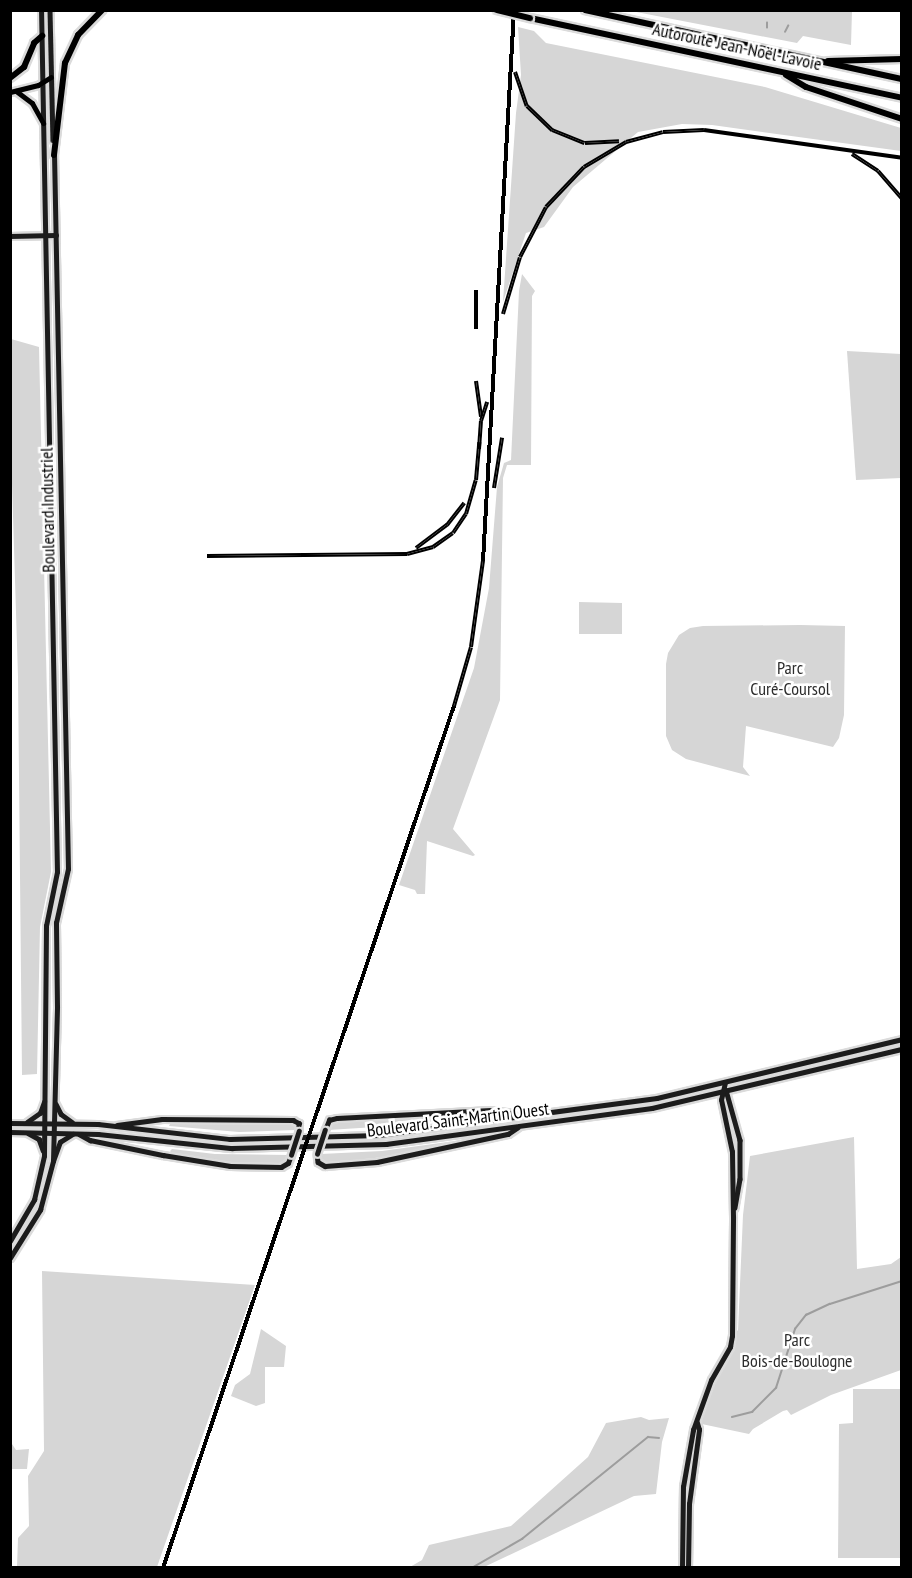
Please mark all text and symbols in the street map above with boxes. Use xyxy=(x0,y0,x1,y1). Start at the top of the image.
street label: Autoroute Jean-Noël-Lavoie xyxy=(650,19,824,75)
street label: Boulevard Industriel xyxy=(36,447,60,573)
park label: Parc Curé-Coursol xyxy=(750,658,830,700)
street label: Boulevard Saint-Martin Ouest xyxy=(366,1098,550,1142)
park label: Parc Bois-de-Boulogne xyxy=(741,1330,853,1372)

